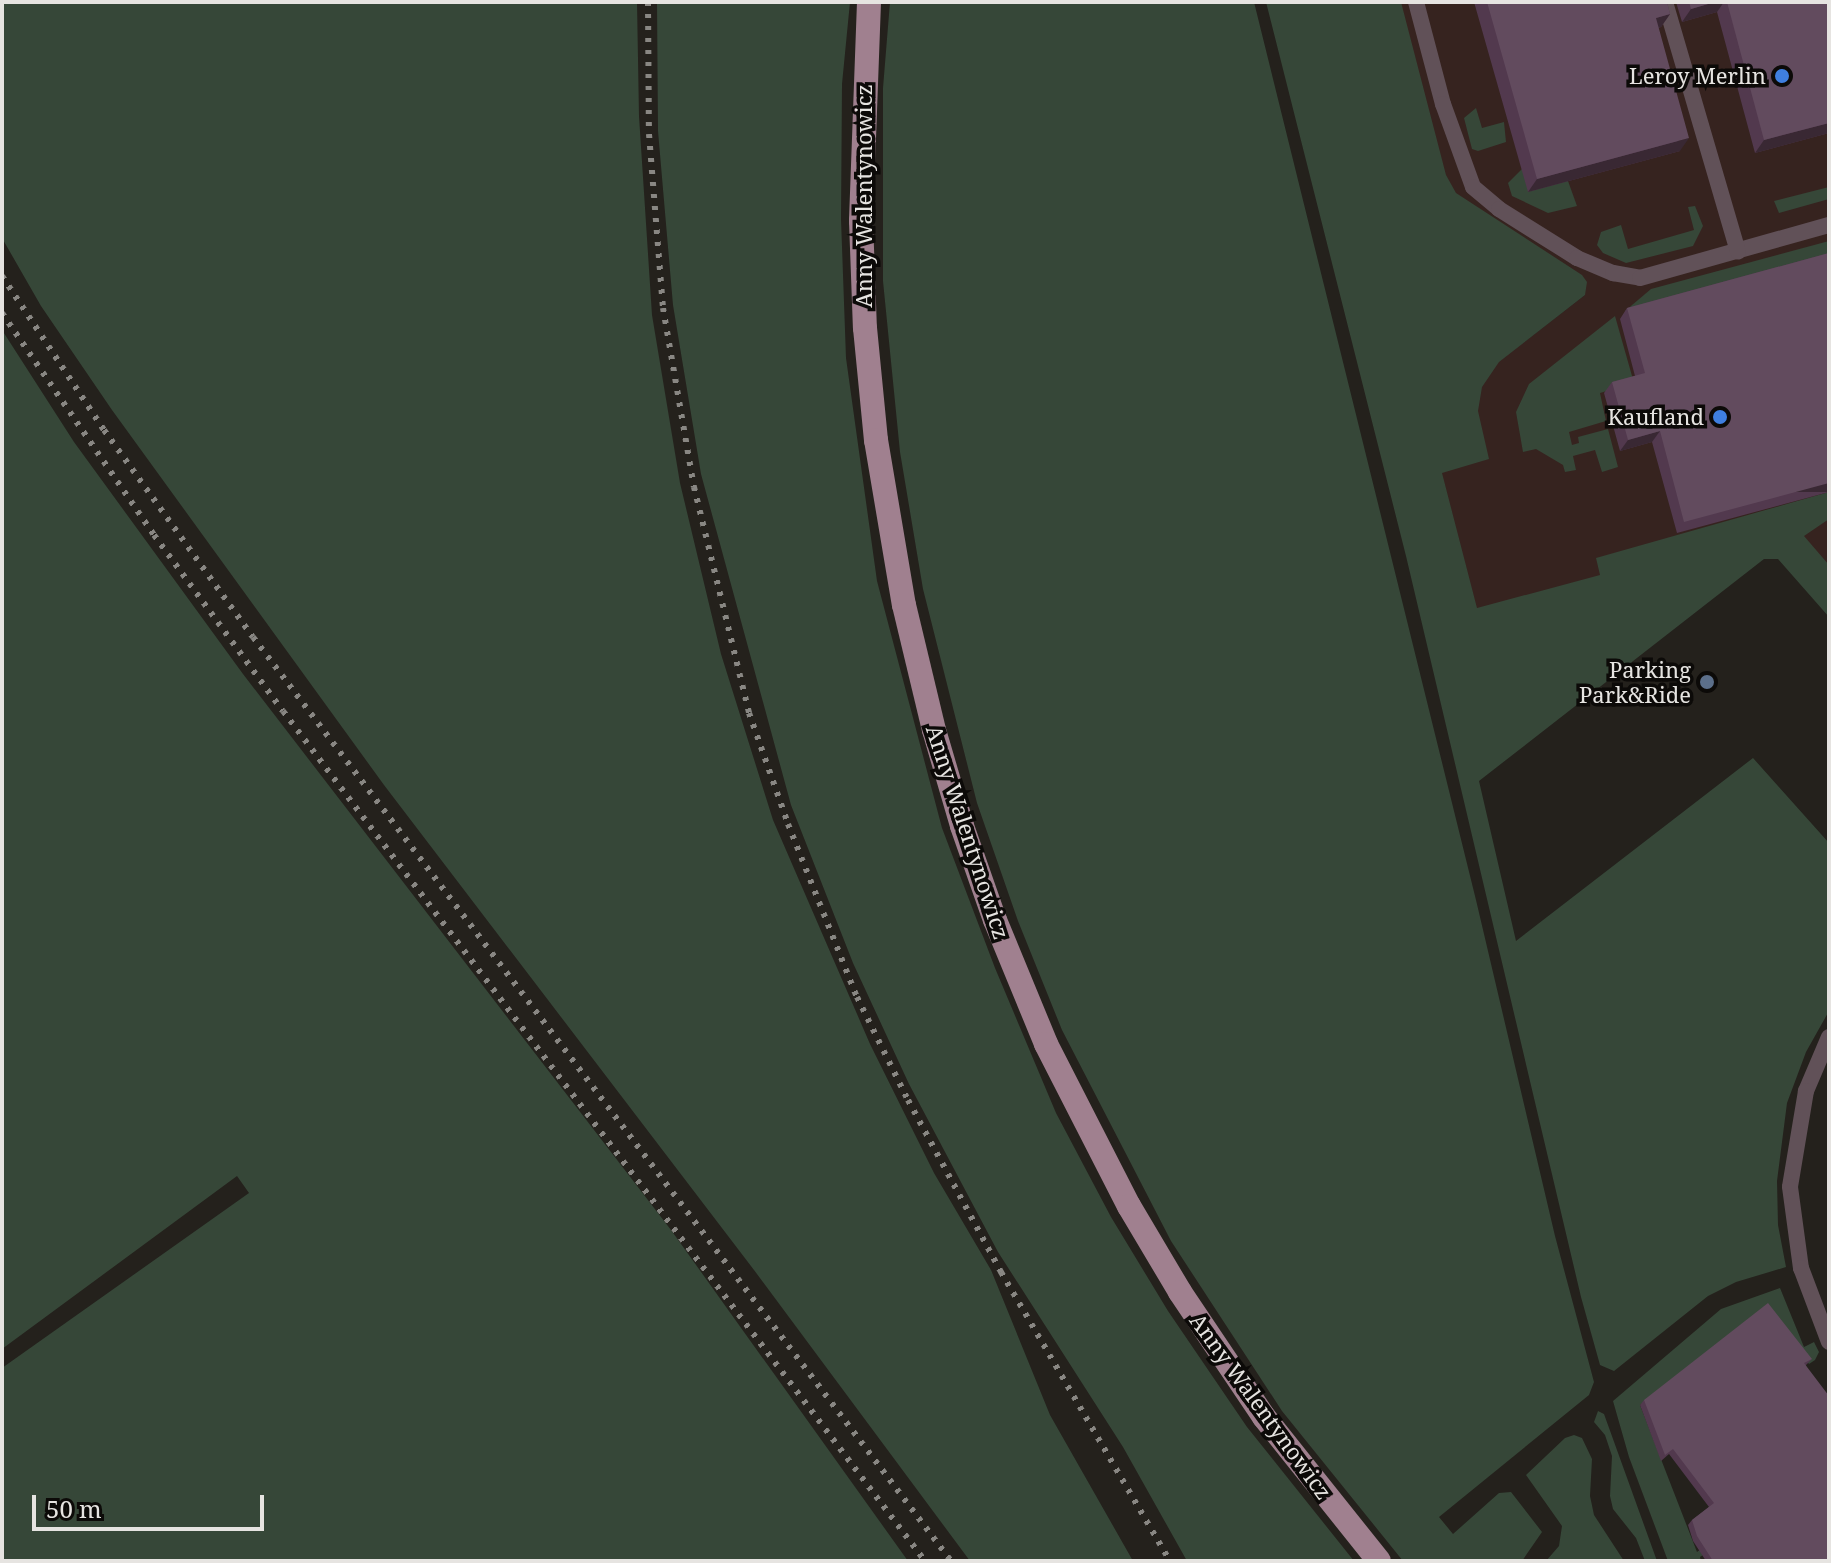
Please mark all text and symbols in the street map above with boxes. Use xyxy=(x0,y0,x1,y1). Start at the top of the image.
place label: Leroy Merlin xyxy=(1629,63,1766,89)
marker: Leroy Merlin xyxy=(1773,67,1791,85)
street label: Anny Walentynowicz xyxy=(851,84,877,308)
place label: Kaufland xyxy=(1608,404,1704,430)
marker: Kaufland xyxy=(1711,408,1729,426)
place label: Parking Park&Ride xyxy=(1579,656,1691,708)
marker: Parking Park&Ride xyxy=(1698,673,1716,691)
street label: Anny Walentynowicz xyxy=(921,722,1015,942)
street label: Anny Walentynowicz xyxy=(1185,1308,1337,1504)
scale bar xyxy=(36,1479,268,1529)
text: 50 m xyxy=(46,1492,102,1525)

